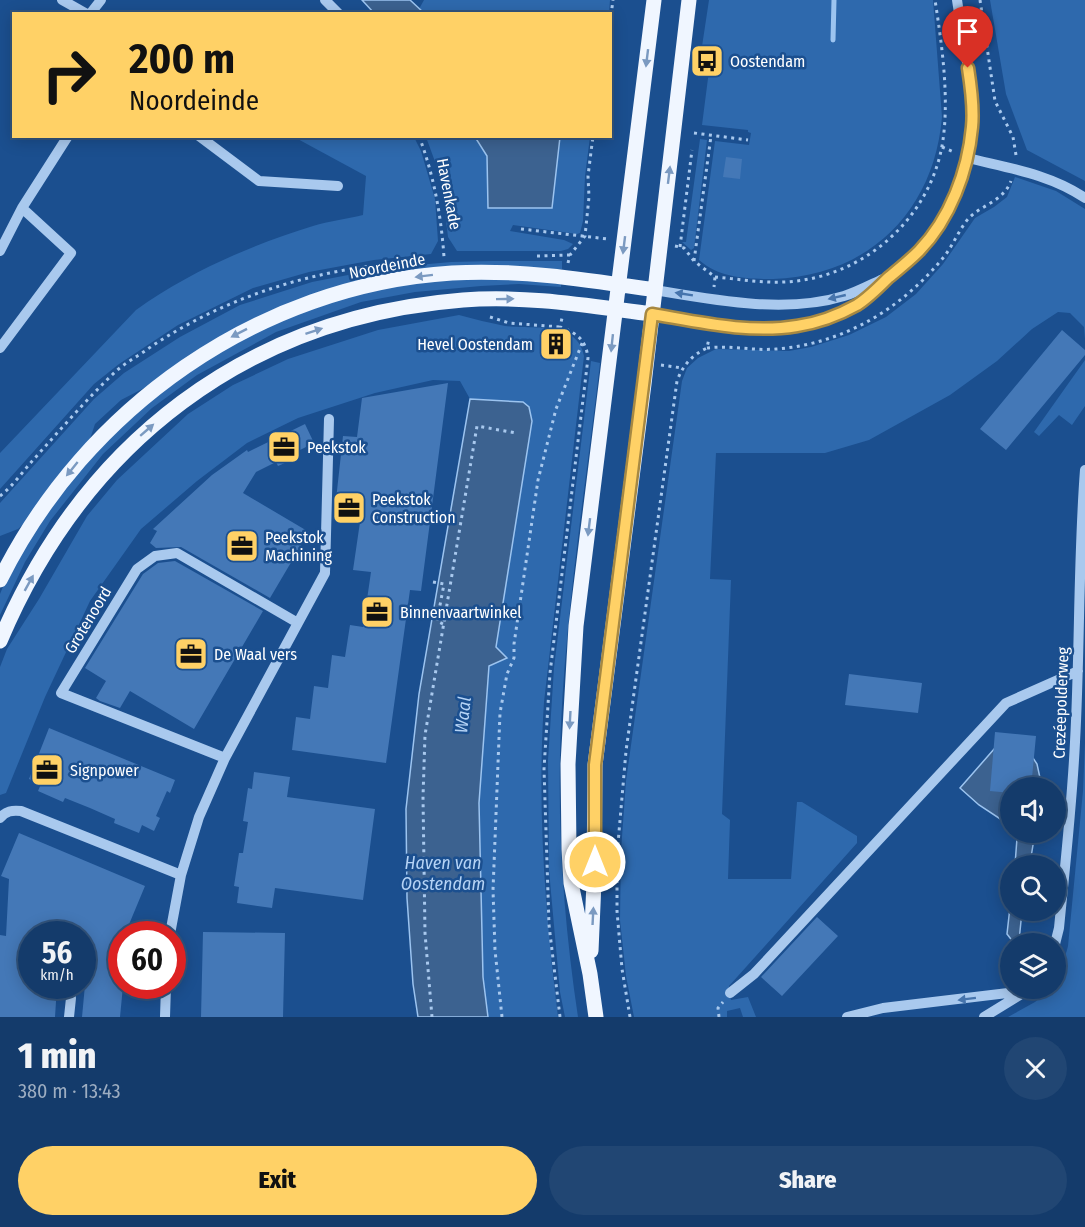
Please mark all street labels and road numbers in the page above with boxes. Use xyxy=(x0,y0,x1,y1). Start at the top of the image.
street label: Havenkade xyxy=(433,157,465,231)
street label: Noordeinde xyxy=(347,249,427,283)
street label: Grotenoord xyxy=(61,583,115,657)
street label: Crezéepolderweg xyxy=(1050,646,1072,759)

